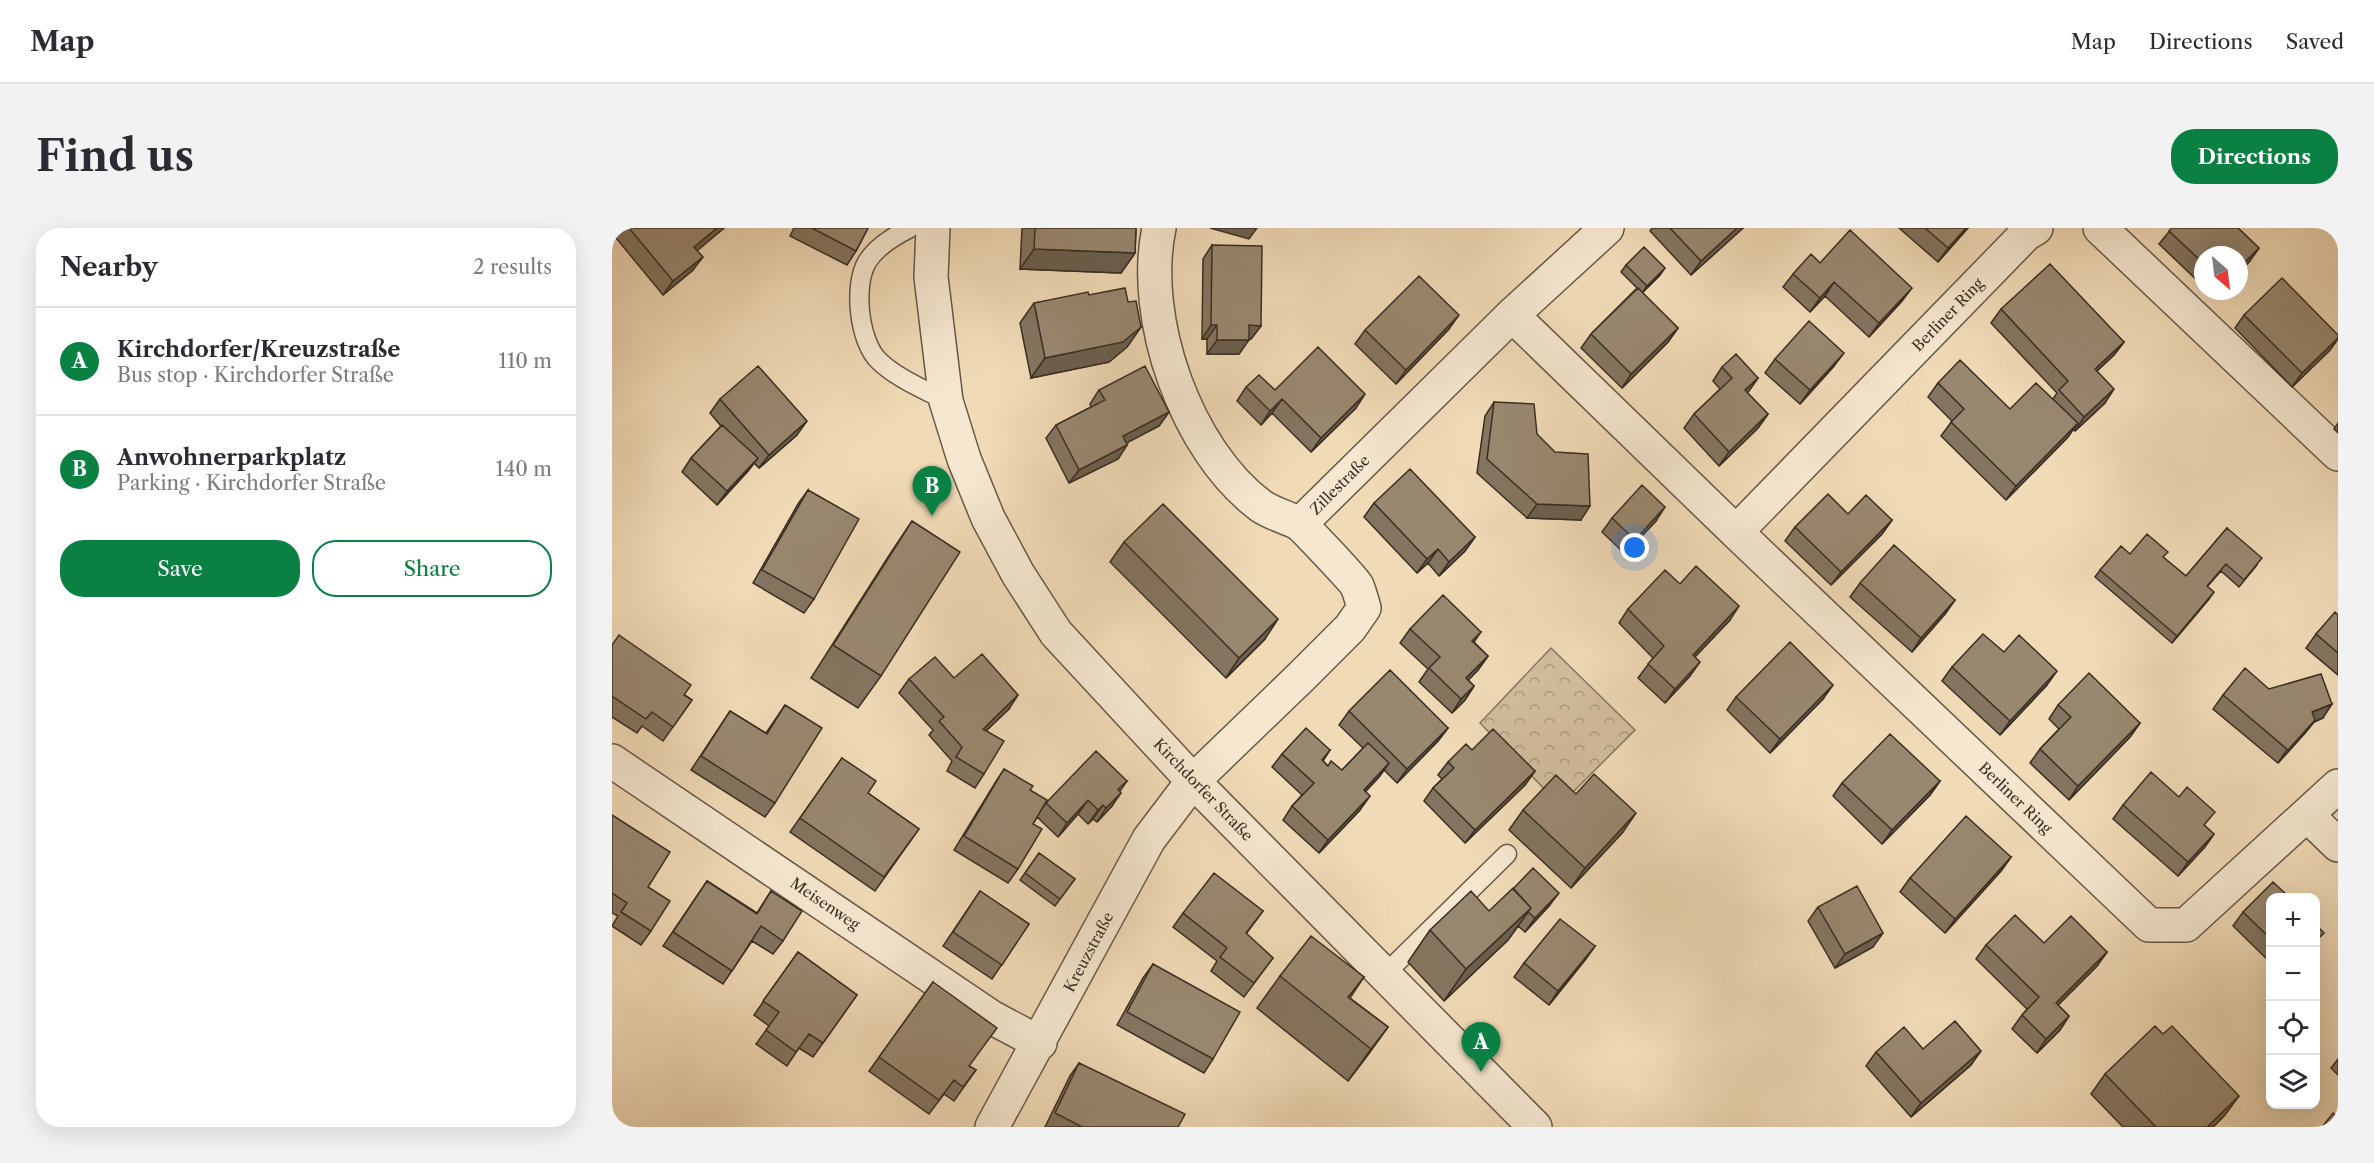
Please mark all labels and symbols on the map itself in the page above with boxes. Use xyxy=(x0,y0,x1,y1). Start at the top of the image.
north arrow xyxy=(2194,246,2248,300)
street label: Berliner Ring xyxy=(1908,274,1987,355)
street label: Zillestraße xyxy=(1306,451,1373,518)
pin: B xyxy=(912,466,952,516)
your location xyxy=(1620,533,1649,562)
street label: Kirchdorfer Straße xyxy=(1150,734,1257,845)
street label: Berliner Ring xyxy=(1975,758,2056,837)
street label: Meisenweg xyxy=(787,873,864,934)
street label: Kreuzstraße xyxy=(1060,908,1118,995)
pin: A xyxy=(1462,1022,1500,1072)

